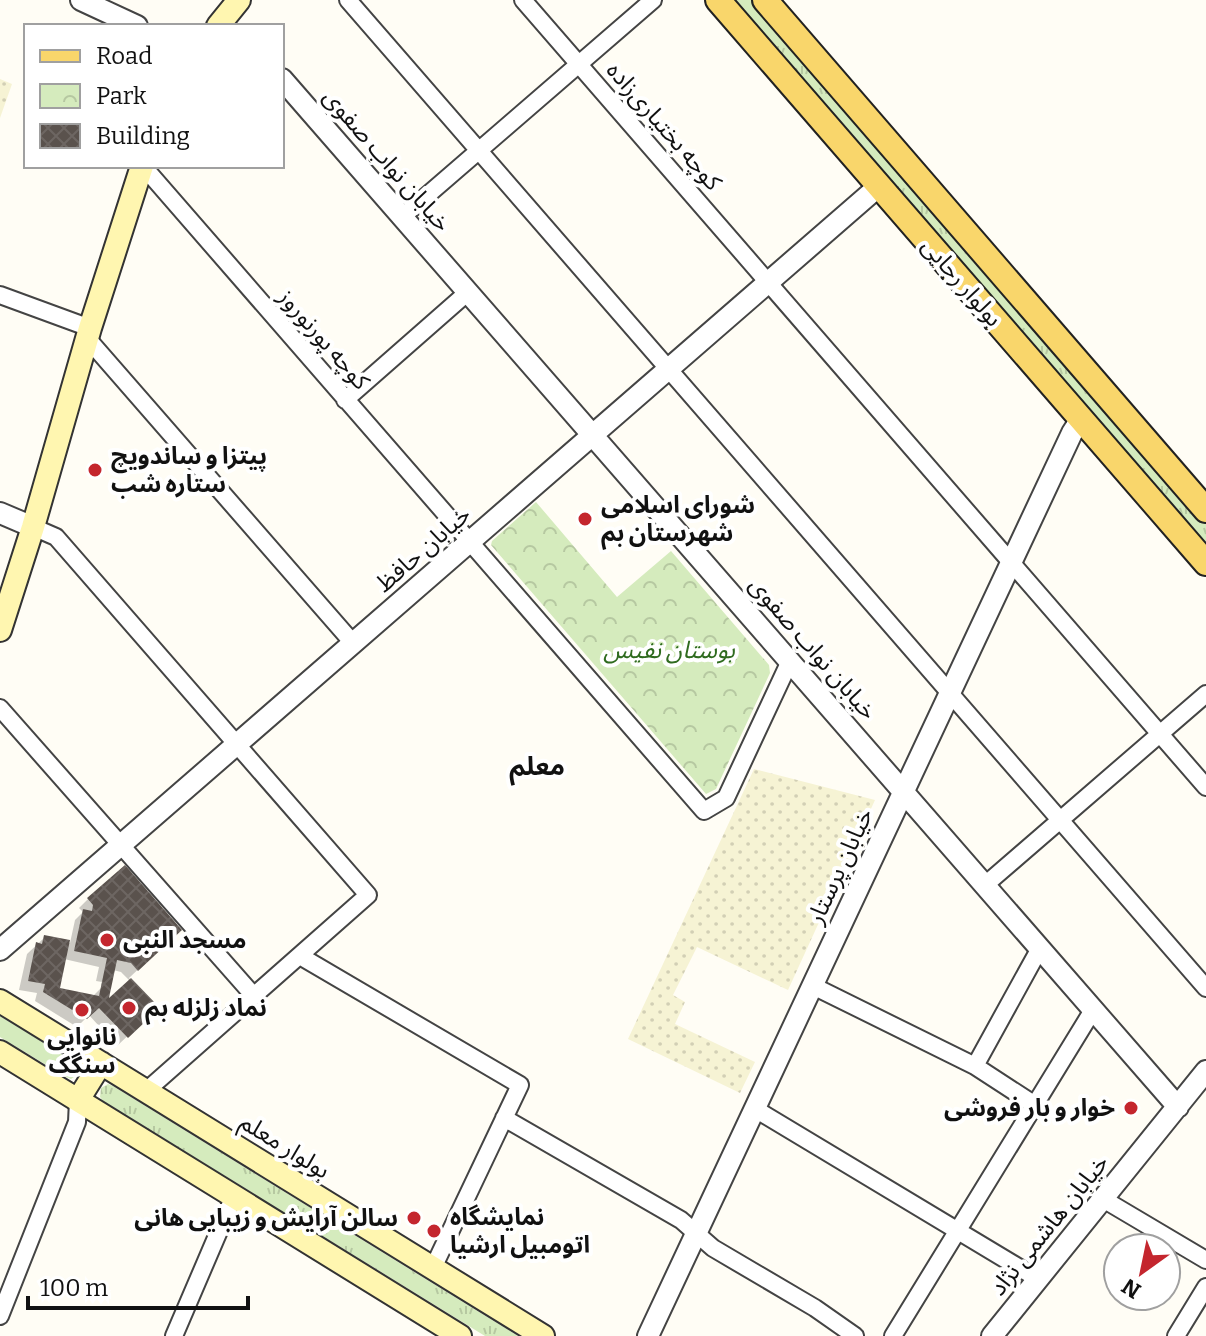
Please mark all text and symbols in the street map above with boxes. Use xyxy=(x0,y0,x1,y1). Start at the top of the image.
legend xyxy=(24,24,284,168)
text: Road xyxy=(96,42,152,70)
street label: کوچه بختیاری‌زاده xyxy=(600,56,728,197)
text: Park xyxy=(96,82,147,110)
street label: خیابان نواب صفوی xyxy=(317,83,457,237)
text: Building xyxy=(96,122,190,150)
street label: بولوار رجایی xyxy=(916,232,1008,332)
street label: کوچه پورنوروز xyxy=(271,282,376,397)
place label: پیتزا و ساندویچ ستاره شب xyxy=(111,442,267,499)
marker: پیتزا و ساندویچ ستاره شب xyxy=(86,461,104,479)
place label: شورای اسلامی شهرستان بم xyxy=(601,491,755,550)
street label: خیابان حافظ xyxy=(370,500,476,598)
marker: شورای اسلامی شهرستان بم xyxy=(576,510,594,528)
street label: خیابان نواب صفوی xyxy=(743,571,883,725)
park label: بوستان نفیس xyxy=(603,636,735,664)
district label: معلم xyxy=(509,751,565,786)
street label: خیابان پرستار xyxy=(801,804,880,930)
place label: مسجد النبی xyxy=(123,926,246,954)
marker: مسجد النبی xyxy=(98,931,116,949)
place label: نماد زلزله بم xyxy=(145,994,267,1025)
marker: نماد زلزله بم xyxy=(120,999,138,1017)
marker: نانوایی سنگک xyxy=(73,1001,91,1019)
place label: نانوایی سنگک xyxy=(47,1023,117,1079)
place label: خوار و بار فروشی xyxy=(944,1094,1115,1122)
marker: خوار و بار فروشی xyxy=(1122,1099,1140,1117)
street label: بولوار معلم xyxy=(233,1108,335,1187)
street label: خیابان هاشمی نژاد xyxy=(984,1149,1114,1301)
place label: نمایشگاه اتومبیل ارشیا xyxy=(450,1203,590,1259)
place label: سالن آرایش و زیبایی هانی xyxy=(134,1204,398,1232)
marker: سالن آرایش و زیبایی هانی xyxy=(405,1209,423,1227)
marker: نمایشگاه اتومبیل ارشیا xyxy=(425,1222,443,1240)
north arrow xyxy=(1102,1232,1182,1312)
scale bar xyxy=(28,1260,248,1310)
text: N xyxy=(1117,1272,1146,1304)
text: 100 m xyxy=(40,1274,108,1302)

